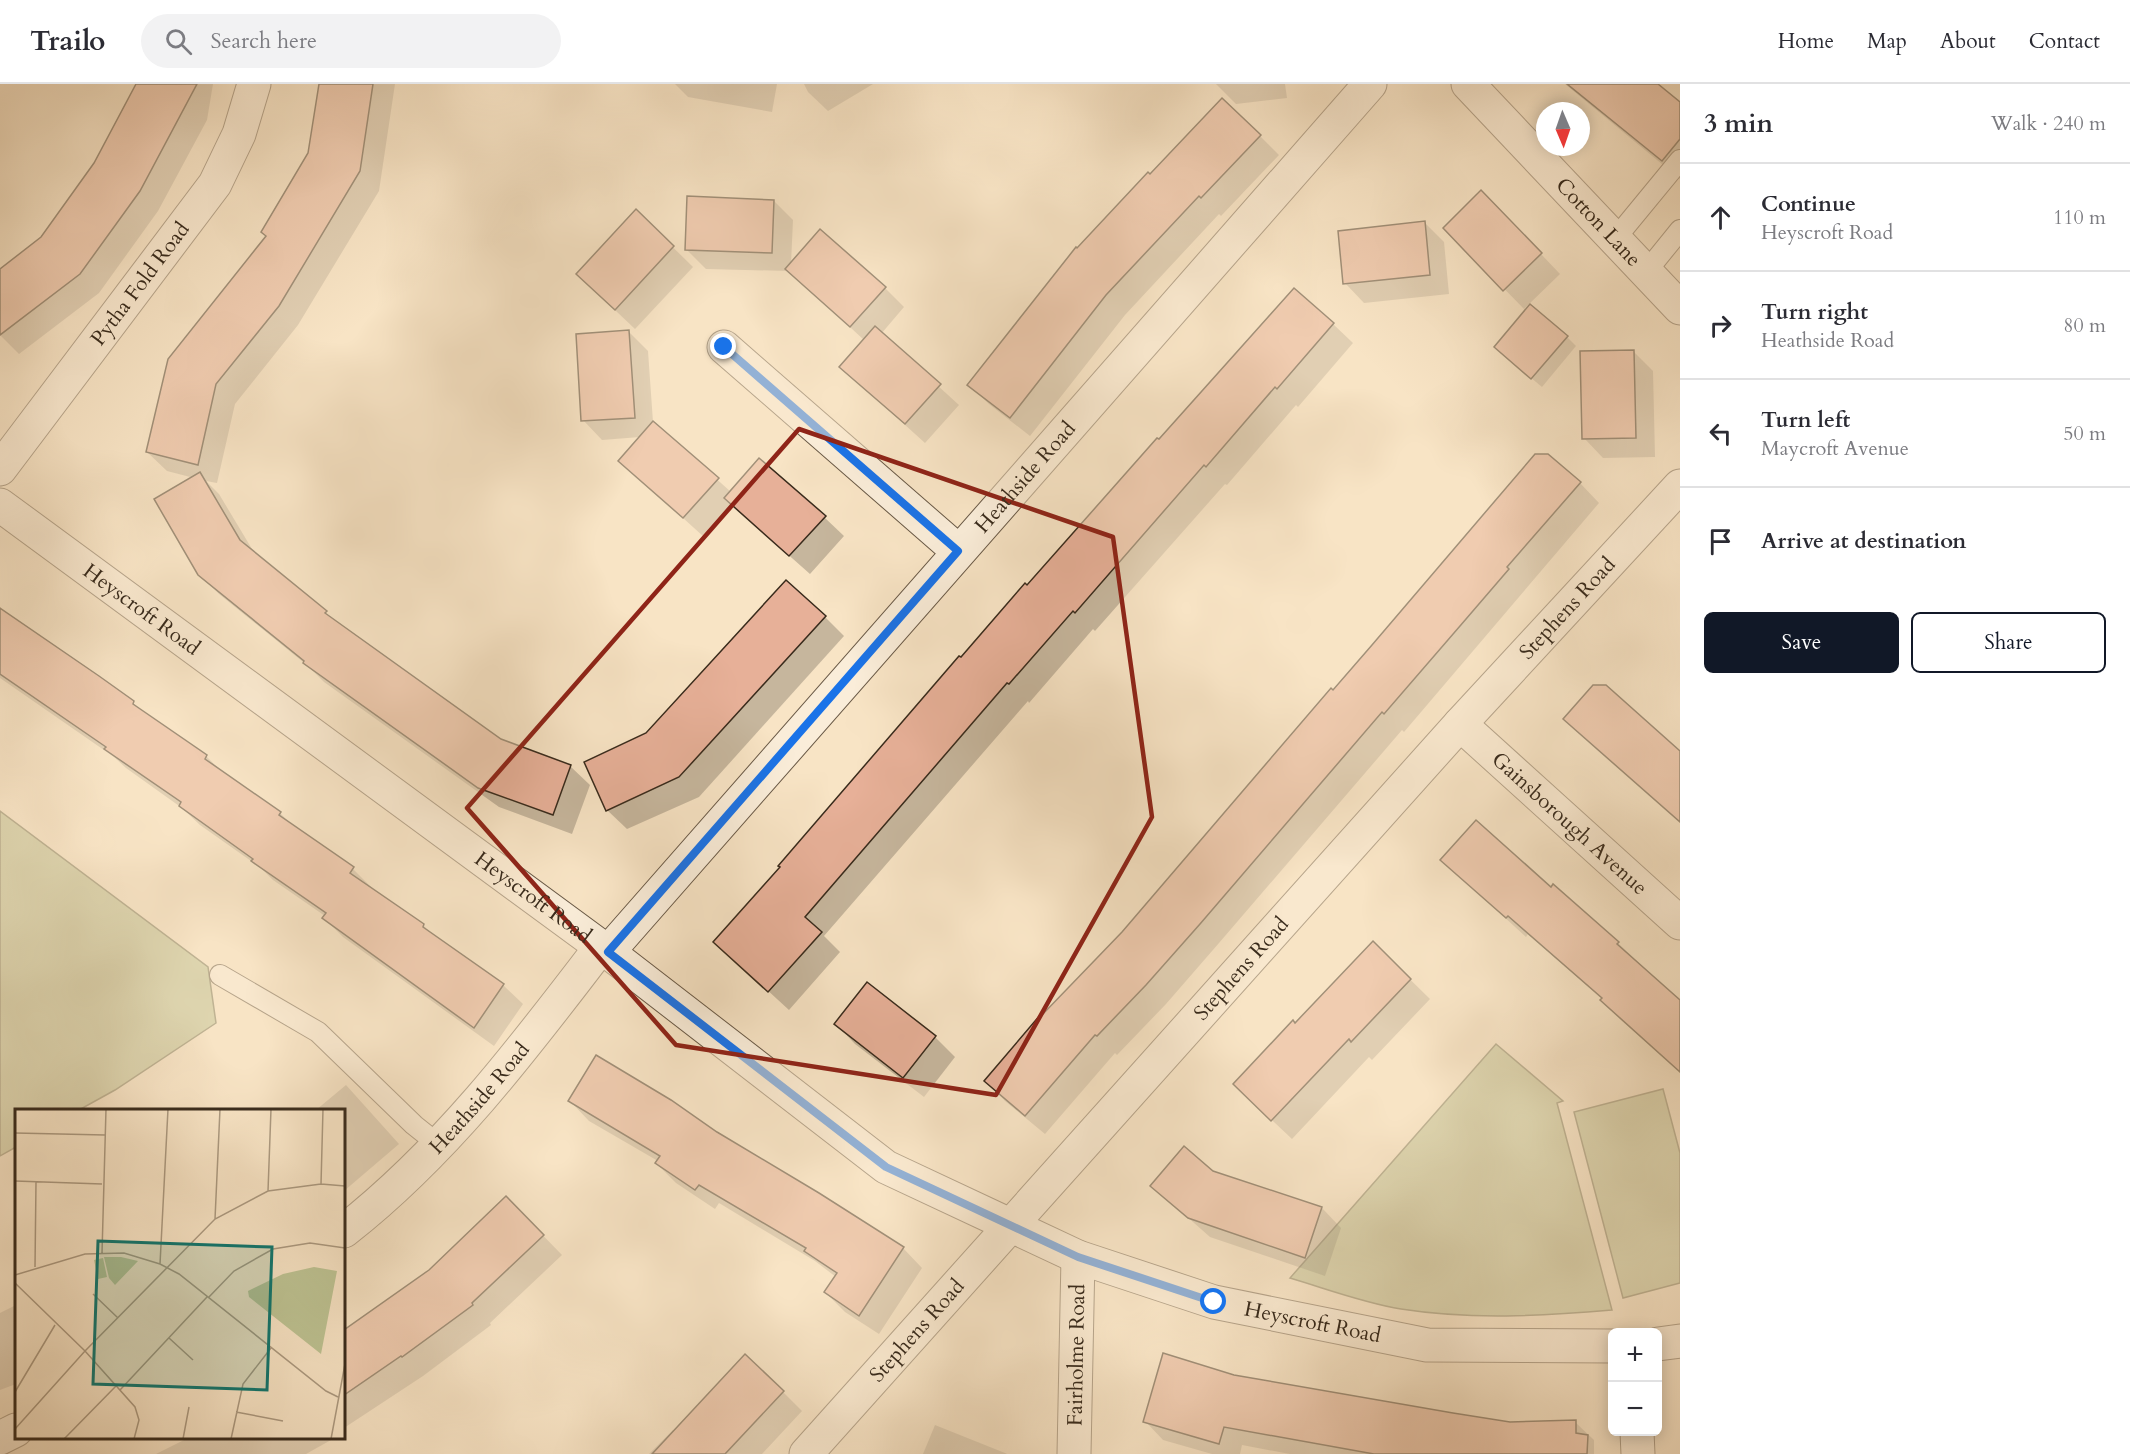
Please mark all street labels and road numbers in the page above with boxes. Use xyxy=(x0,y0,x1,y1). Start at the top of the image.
street label: Cotton Lane xyxy=(1549,171,1648,273)
street label: Pytha Fold Road xyxy=(84,216,196,352)
street label: Heathside Road xyxy=(968,415,1082,539)
street label: Stephens Road xyxy=(1513,551,1622,666)
street label: Heyscroft Road xyxy=(77,557,206,662)
street label: Gainsborough Avenue xyxy=(1485,746,1654,902)
street label: Heyscroft Road xyxy=(469,845,598,950)
street label: Stephens Road xyxy=(1187,911,1296,1027)
street label: Heathside Road xyxy=(423,1036,536,1161)
street label: Stephens Road xyxy=(863,1273,971,1389)
street label: Fairholme Road xyxy=(1061,1284,1092,1426)
street label: Heyscroft Road xyxy=(1242,1294,1383,1350)

